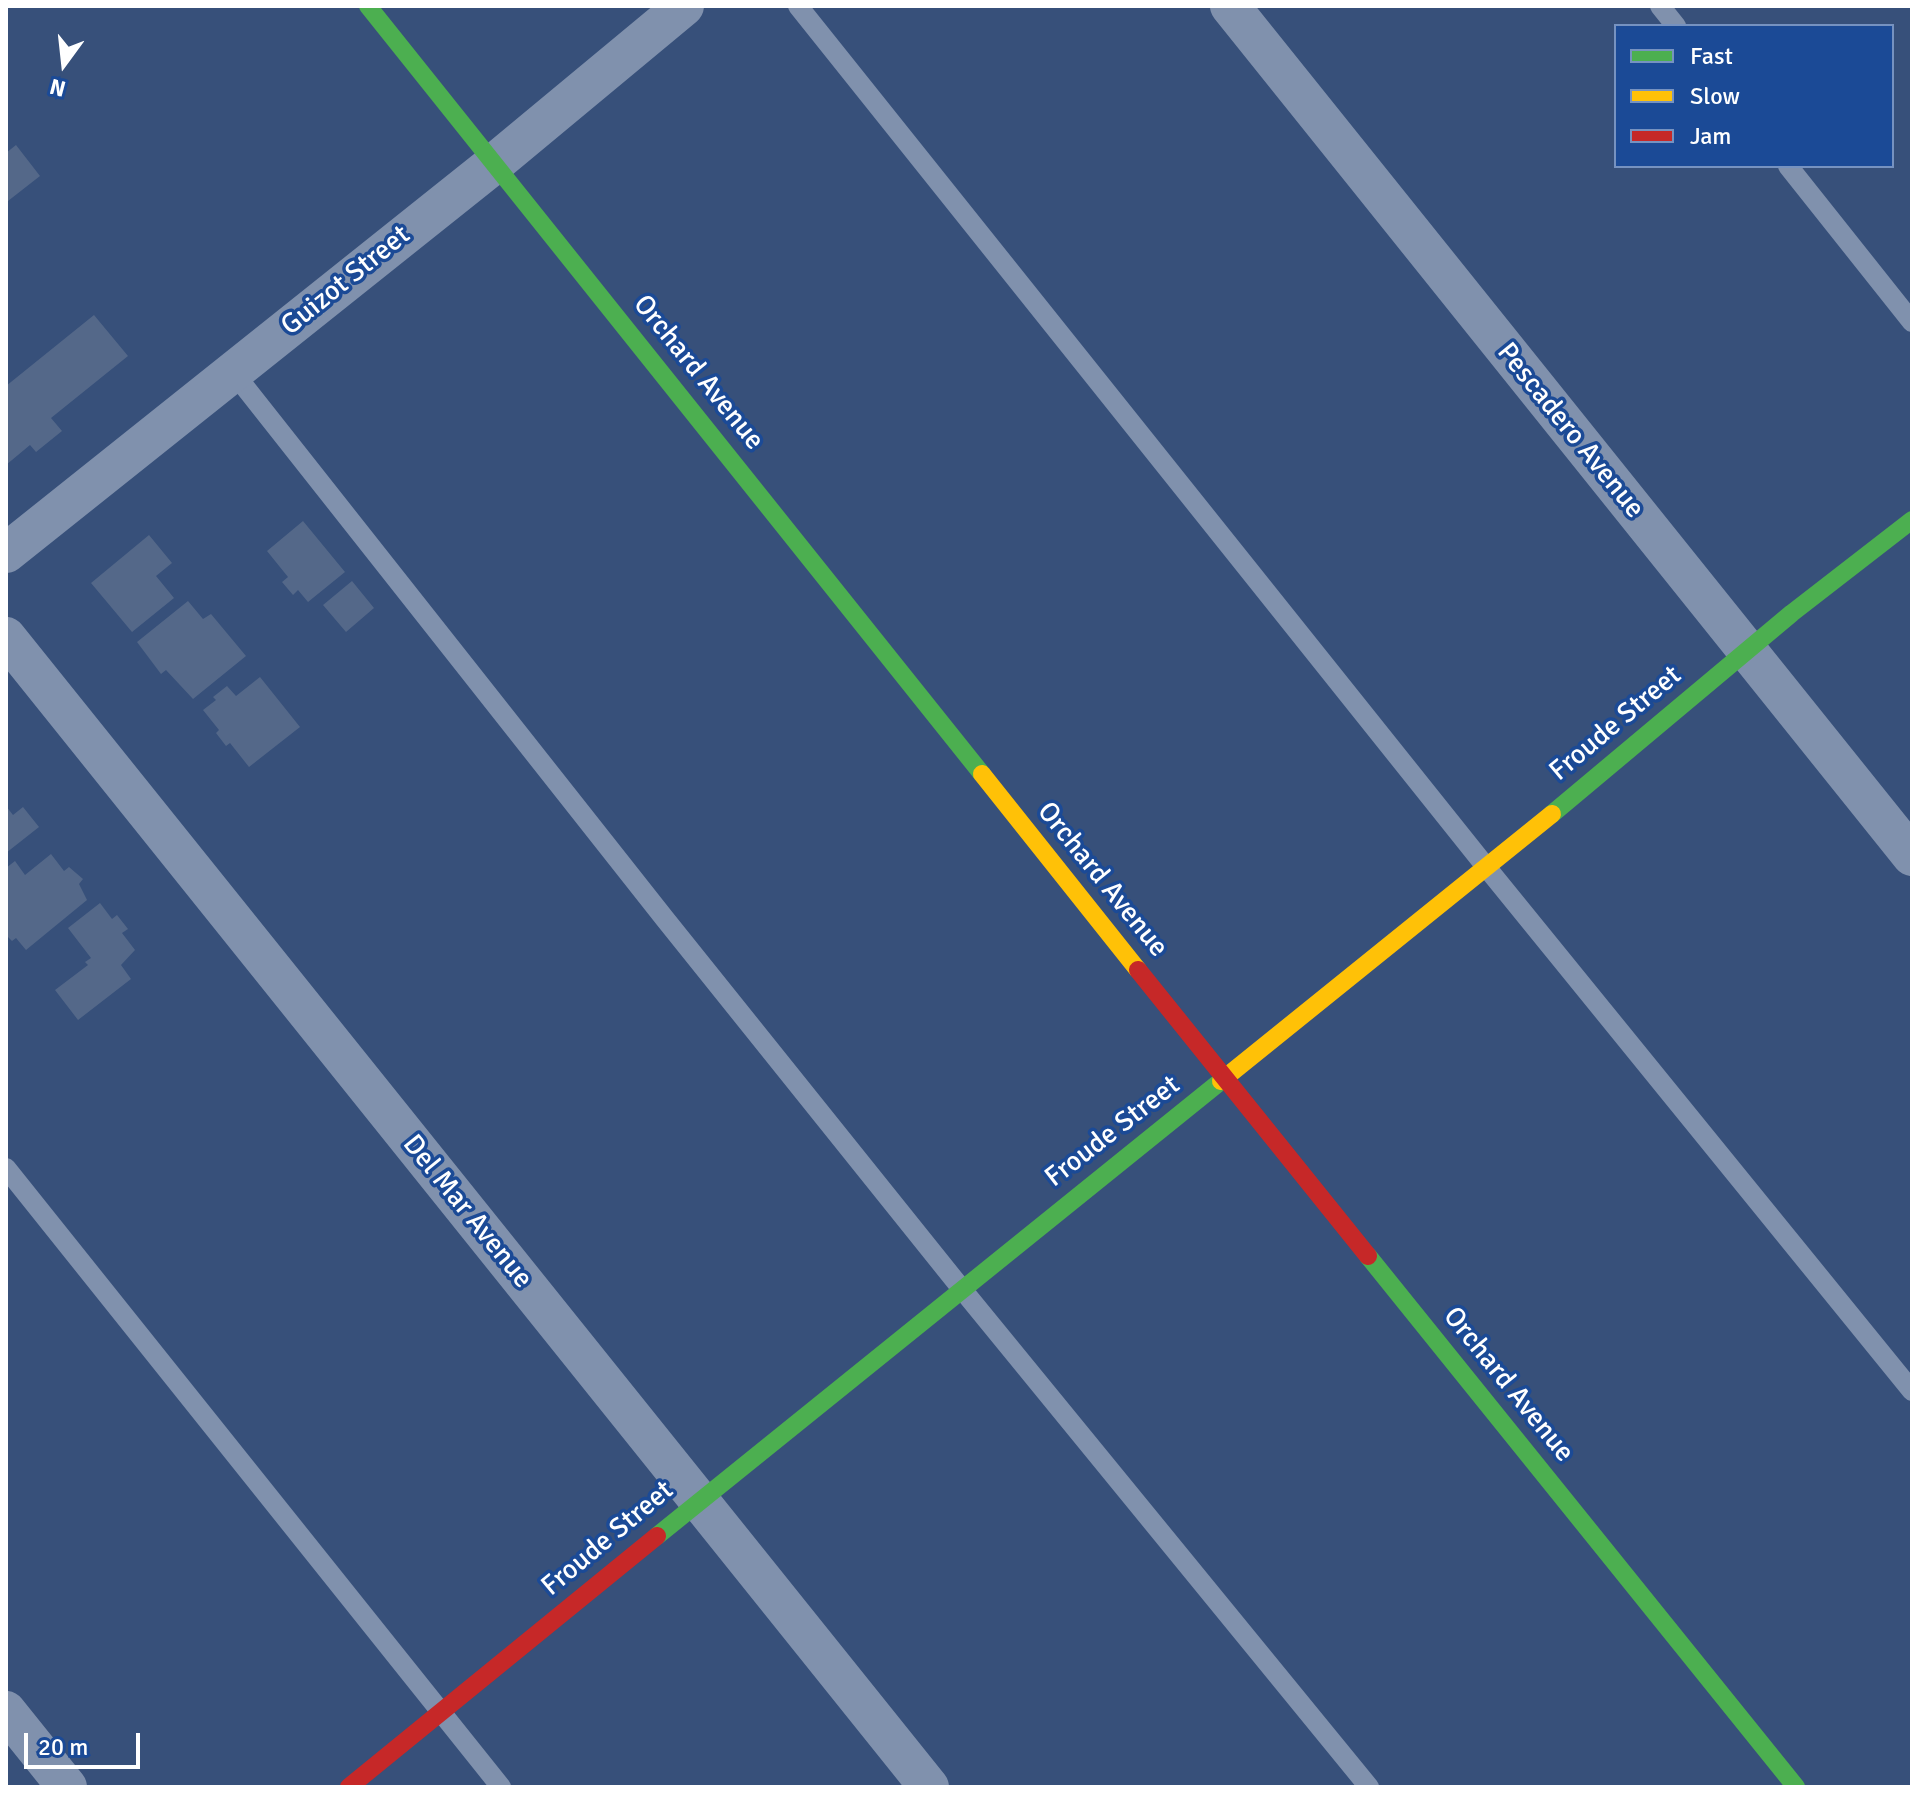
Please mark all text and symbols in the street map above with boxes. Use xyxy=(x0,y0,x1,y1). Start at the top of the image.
north arrow xyxy=(24,24,104,104)
legend xyxy=(1614,24,1894,168)
text: Fast xyxy=(1690,41,1733,71)
text: N xyxy=(47,73,69,103)
text: Slow xyxy=(1690,81,1740,111)
text: Jam xyxy=(1690,121,1731,151)
street label: Guizot Street xyxy=(275,219,417,343)
street label: Orchard Avenue xyxy=(625,289,771,457)
street label: Pescadero Avenue xyxy=(1489,337,1651,525)
street label: Froude Street xyxy=(1543,659,1689,789)
street label: Orchard Avenue xyxy=(1029,796,1175,964)
street label: Froude Street xyxy=(1039,1069,1187,1195)
street label: Del Mar Avenue xyxy=(395,1129,539,1295)
street label: Orchard Avenue xyxy=(1435,1301,1581,1469)
street label: Froude Street xyxy=(535,1474,681,1604)
scale bar xyxy=(28,1717,144,1767)
text: 20 m xyxy=(38,1732,88,1762)

